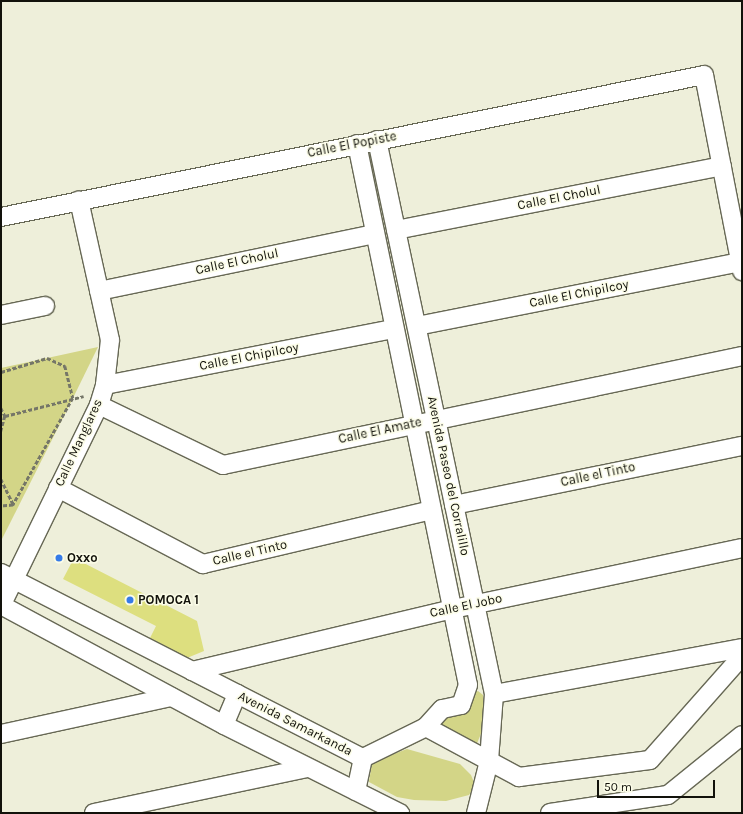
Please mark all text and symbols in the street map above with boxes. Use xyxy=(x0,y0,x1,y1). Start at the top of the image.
street label: Calle El Popiste xyxy=(306,129,398,161)
street label: Calle El Cholul xyxy=(516,182,602,214)
street label: Calle El Cholul xyxy=(194,246,280,278)
street label: Calle El Chipilcoy xyxy=(528,277,630,311)
street label: Calle El Chipilcoy xyxy=(198,340,300,374)
street label: Avenida Paseo del Corralillo xyxy=(423,395,473,557)
street label: Calle Manglares xyxy=(52,397,106,489)
street label: Calle El Amate xyxy=(337,415,423,447)
street label: Calle el Tinto xyxy=(559,459,637,491)
street label: Calle el Tinto xyxy=(211,537,289,569)
place label: Oxxo xyxy=(67,550,98,566)
marker: Oxxo xyxy=(54,553,64,563)
street label: Calle El Jobo xyxy=(429,591,503,621)
place label: POMOCA 1 xyxy=(138,592,199,608)
marker: POMOCA 1 xyxy=(125,595,135,605)
street label: Avenida Samarkanda xyxy=(235,688,355,760)
scale bar xyxy=(599,772,717,798)
text: 50 m xyxy=(604,780,632,794)

